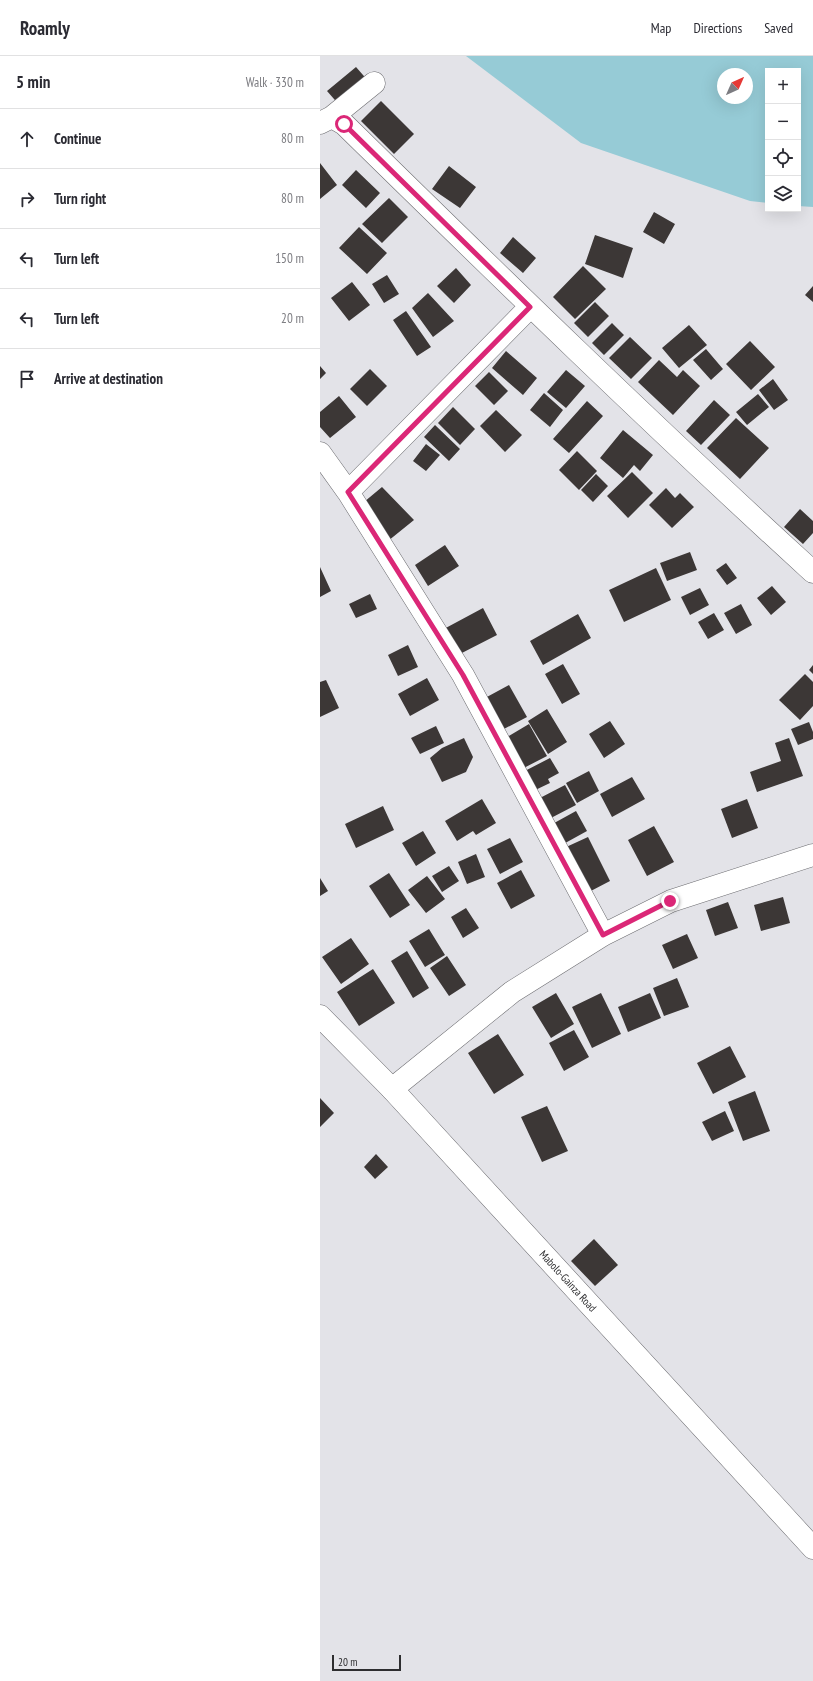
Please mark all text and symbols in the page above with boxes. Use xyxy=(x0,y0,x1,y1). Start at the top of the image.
text: Roamly xyxy=(20,16,70,40)
text: Map xyxy=(651,19,671,37)
text: Directions xyxy=(693,19,742,37)
text: Saved xyxy=(764,19,793,37)
north arrow xyxy=(717,68,753,104)
map controls xyxy=(765,68,801,212)
button: + xyxy=(765,68,801,104)
text: 5 min xyxy=(16,71,50,93)
text: Walk · 330 m xyxy=(246,74,304,91)
button: − xyxy=(765,104,801,140)
route start xyxy=(335,115,353,133)
icon: ahead xyxy=(16,128,38,150)
text: Continue xyxy=(54,129,101,148)
text: 80 m xyxy=(281,130,304,147)
button: locate xyxy=(765,140,801,176)
button: layers xyxy=(765,176,801,212)
icon: right xyxy=(16,188,38,210)
text: Turn right xyxy=(54,189,106,208)
text: 80 m xyxy=(281,190,304,207)
icon: left xyxy=(16,248,38,270)
text: Turn left xyxy=(54,249,99,268)
text: 150 m xyxy=(275,250,304,267)
icon: left xyxy=(16,308,38,330)
text: Turn left xyxy=(54,309,99,328)
text: 20 m xyxy=(281,310,304,327)
icon: arrive xyxy=(16,368,38,390)
text: Arrive at destination xyxy=(54,369,163,388)
route end xyxy=(661,892,679,910)
street label: Mabolo-Gainza Road xyxy=(537,1247,600,1315)
scale bar xyxy=(332,1653,401,1672)
text: 20 m xyxy=(338,1655,357,1669)

